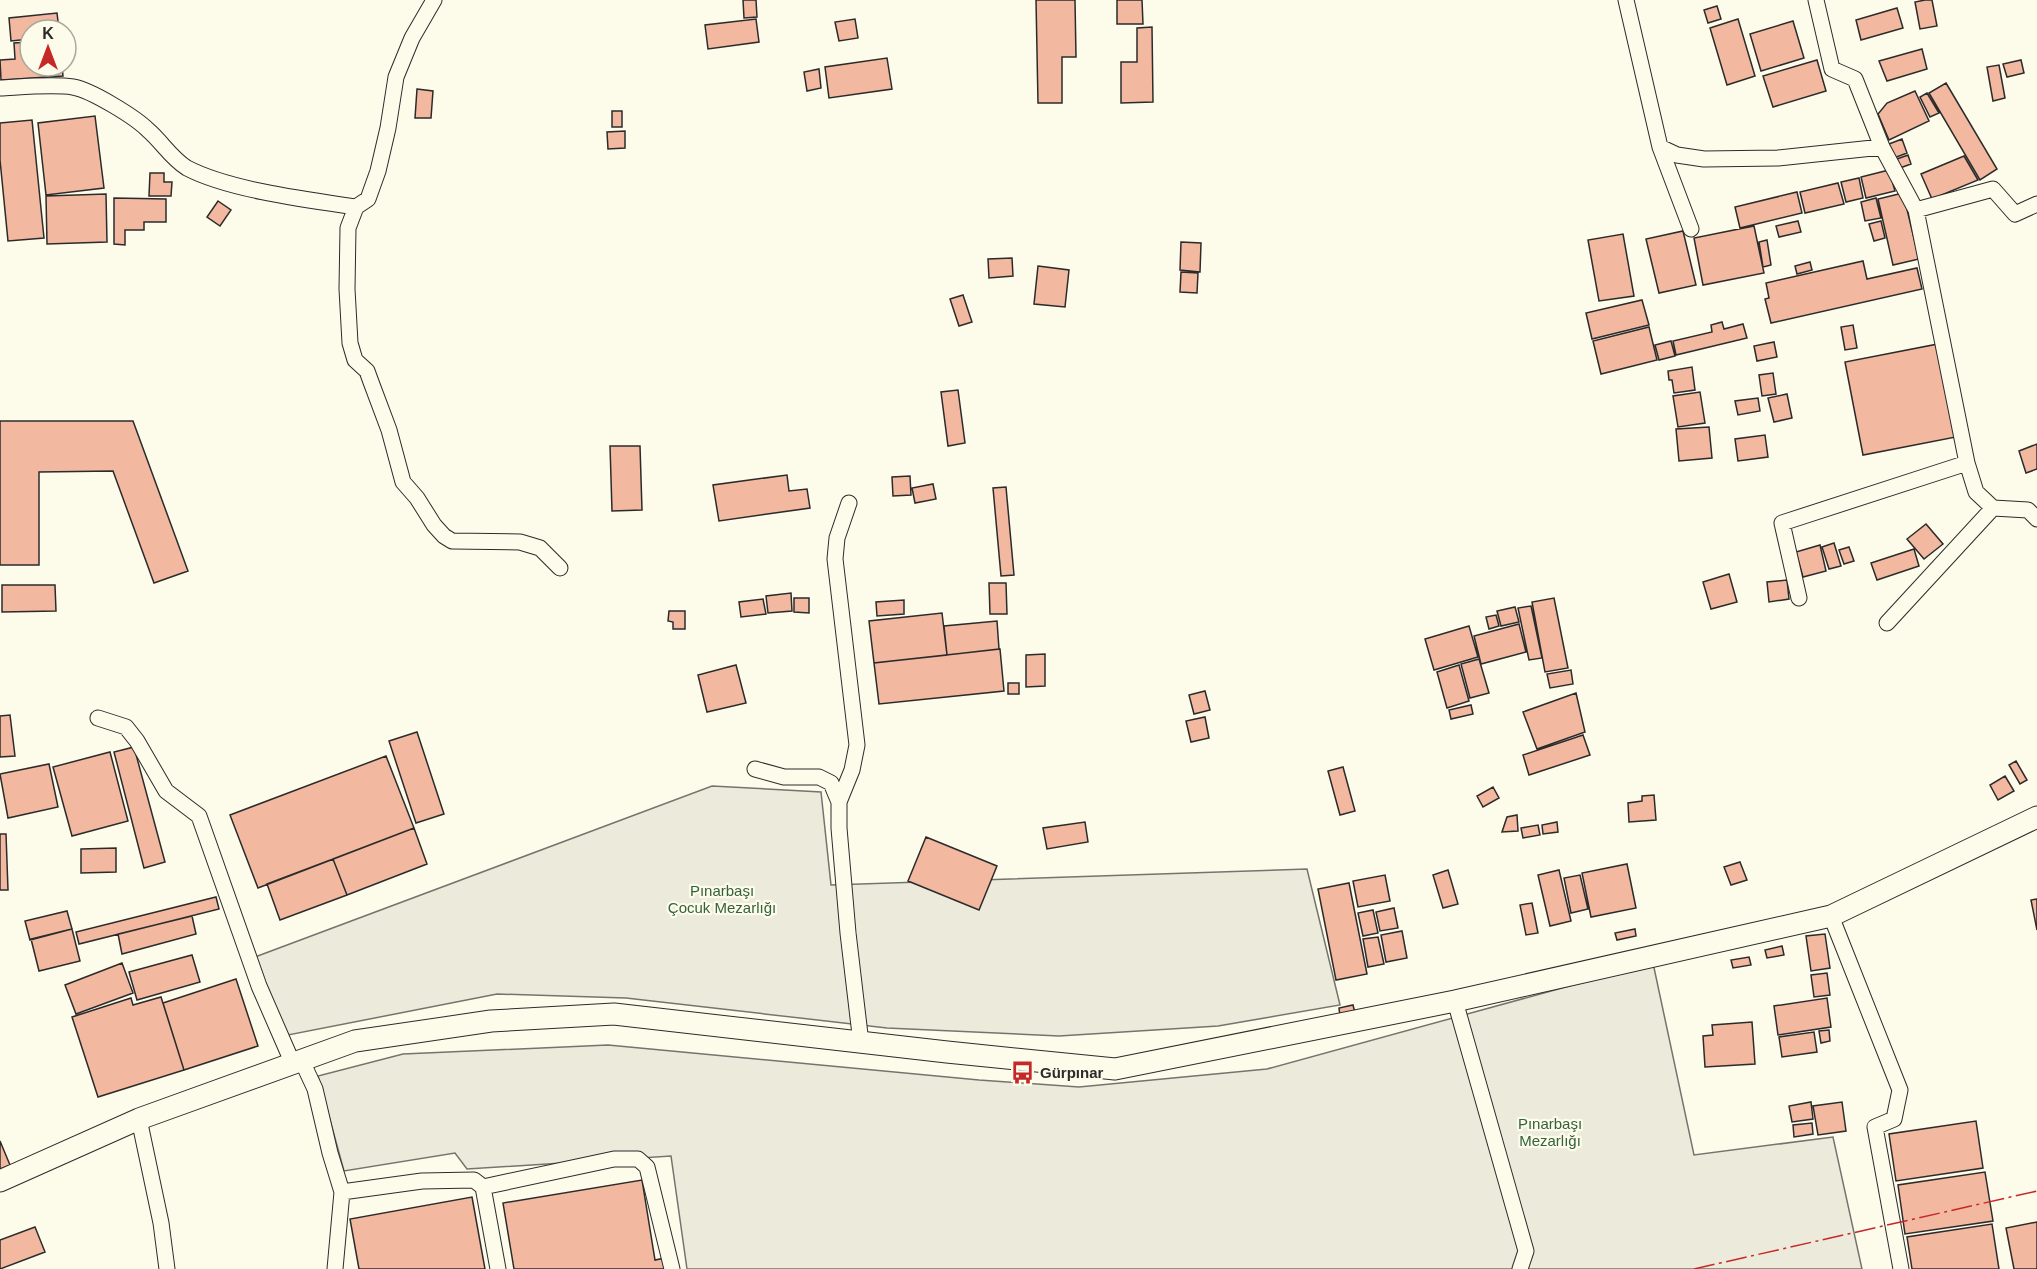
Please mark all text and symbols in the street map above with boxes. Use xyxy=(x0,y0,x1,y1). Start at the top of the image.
north arrow xyxy=(18,18,78,78)
text: K xyxy=(42,25,54,42)
park label: Pınarbaşı Çocuk Mezarlığı xyxy=(668,882,776,916)
bus stop icon: Gürpınar xyxy=(1009,1060,1035,1086)
place label: Gürpınar xyxy=(1040,1064,1104,1081)
park label: Pınarbaşı Mezarlığı xyxy=(1518,1115,1582,1149)

